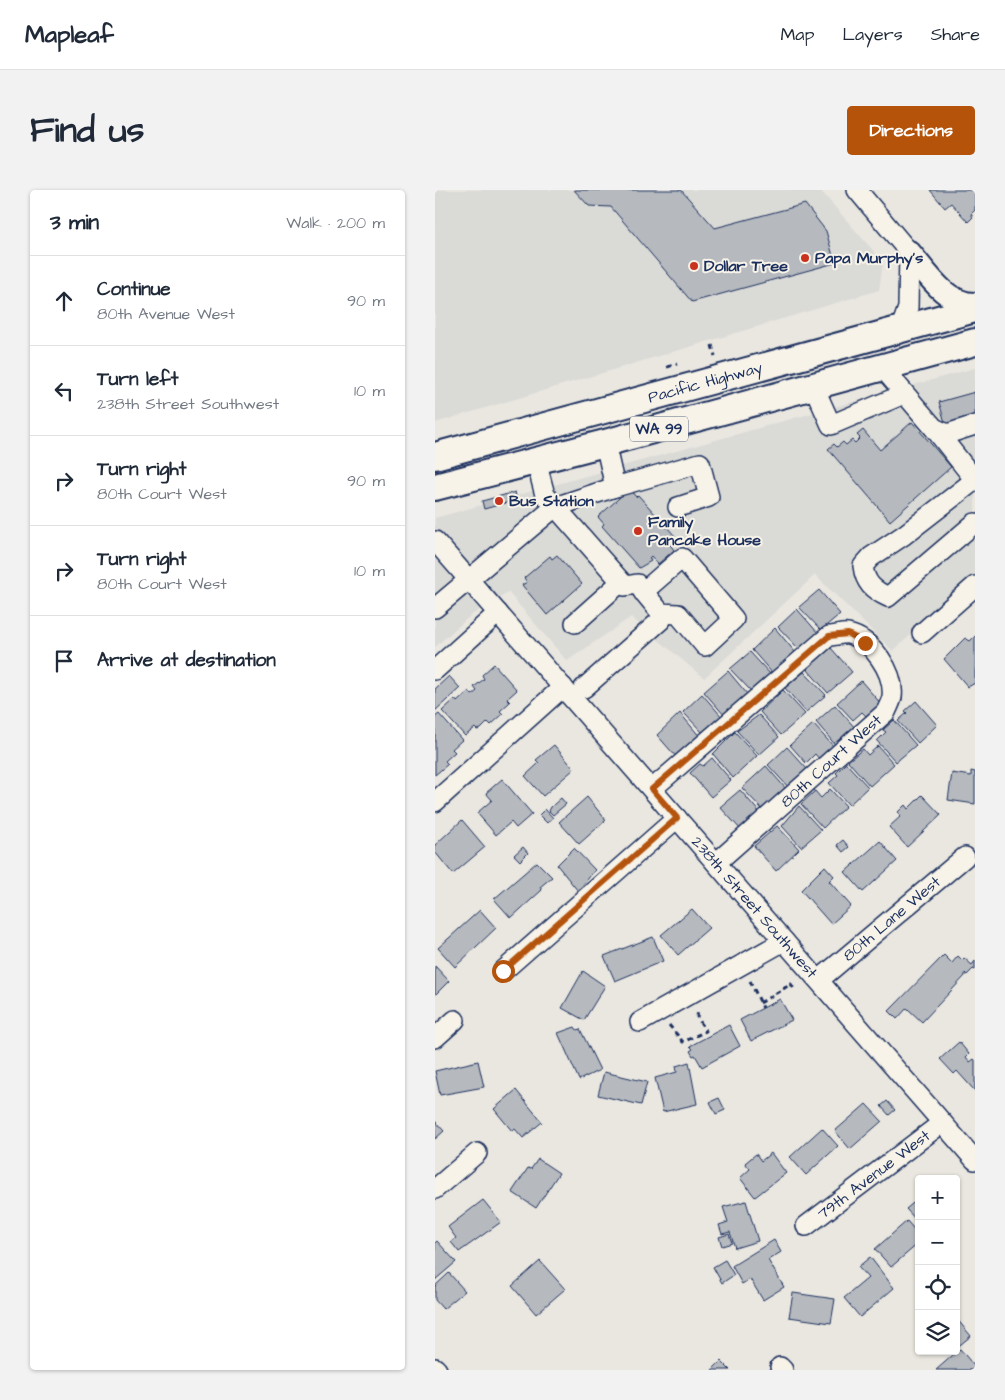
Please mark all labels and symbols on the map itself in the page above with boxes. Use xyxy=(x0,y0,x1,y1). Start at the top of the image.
place label: Papa Murphy's xyxy=(815,247,923,270)
marker: Papa Murphy's xyxy=(799,252,811,264)
place label: Dollar Tree xyxy=(704,255,788,277)
marker: Dollar Tree xyxy=(688,260,700,272)
street label: Pacific Highway xyxy=(646,356,765,408)
road number: WA 99 xyxy=(630,416,688,442)
place label: Bus Station xyxy=(509,490,594,512)
marker: Bus Station xyxy=(493,495,505,507)
place label: Family Pancake House xyxy=(648,511,761,551)
marker: Family Pancake House xyxy=(632,525,644,537)
route end xyxy=(854,632,877,655)
street label: 80th Court West xyxy=(775,709,887,813)
street label: 238th Street Southwest xyxy=(686,831,823,983)
street label: 80th Lane West xyxy=(838,871,946,966)
route start xyxy=(492,960,515,983)
street label: 79th Avenue West xyxy=(813,1124,935,1225)

